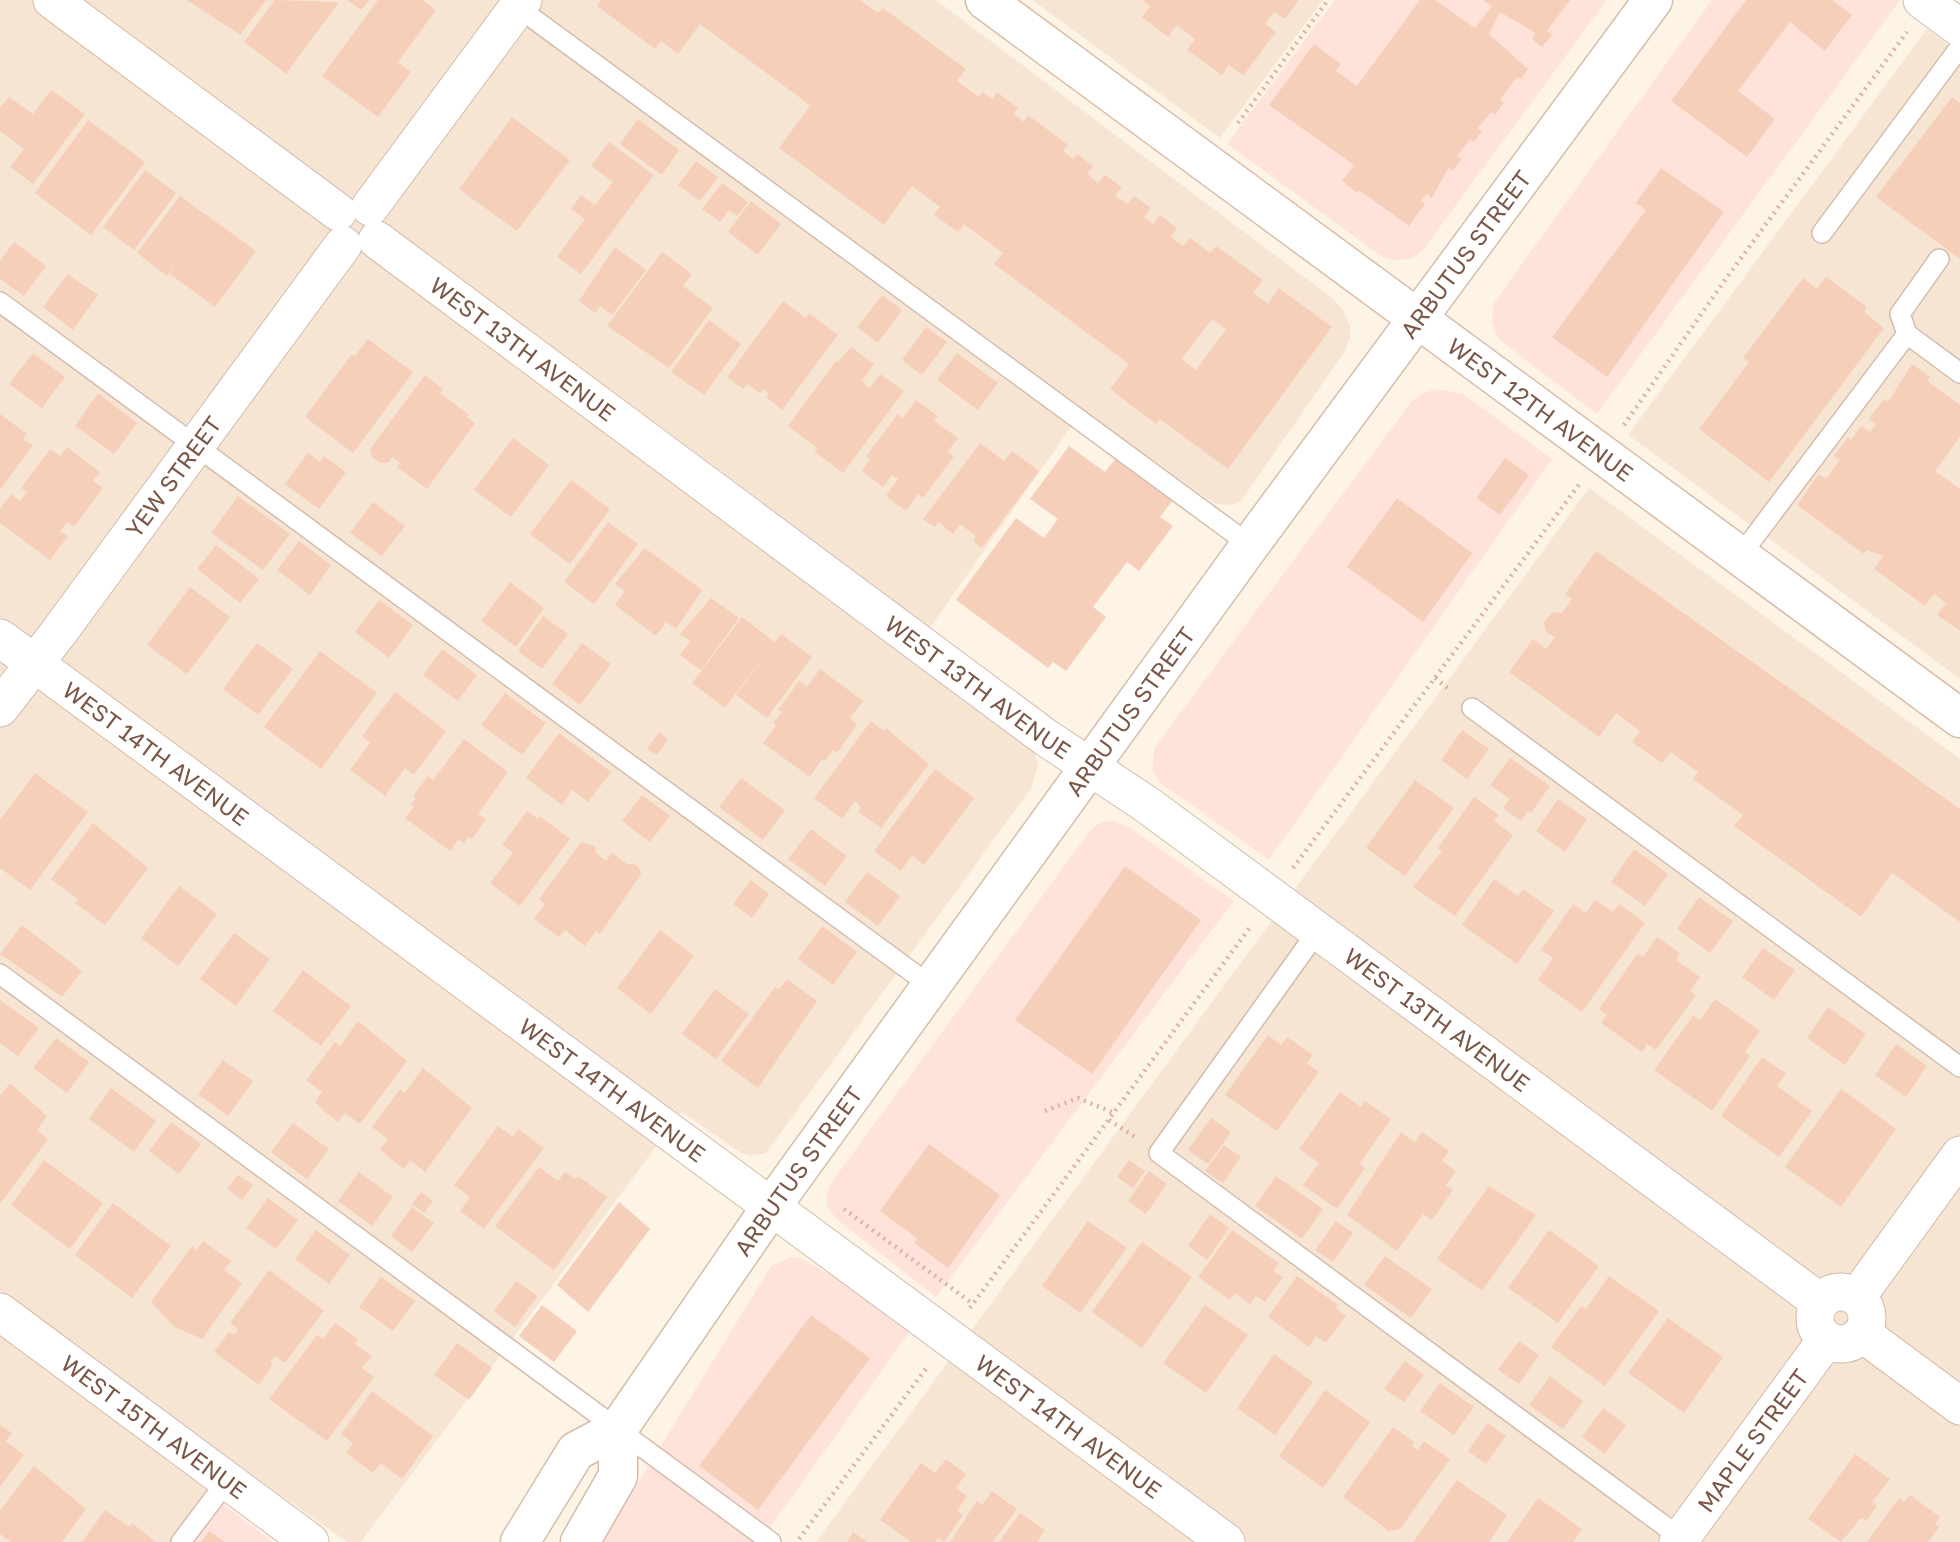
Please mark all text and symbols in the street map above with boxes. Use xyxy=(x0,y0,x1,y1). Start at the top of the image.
street label: ARBUTUS STREET xyxy=(1394,164,1536,343)
street label: WEST 13TH AVENUE xyxy=(425,271,621,427)
street label: WEST 12TH AVENUE xyxy=(1442,332,1639,487)
street label: YEW STREET xyxy=(119,410,227,543)
street label: WEST 13TH AVENUE xyxy=(880,609,1076,764)
street label: ARBUTUS STREET xyxy=(1059,621,1200,801)
street label: WEST 14TH AVENUE xyxy=(58,675,255,831)
street label: WEST 13TH AVENUE xyxy=(1339,941,1536,1097)
street label: WEST 14TH AVENUE xyxy=(514,1012,711,1167)
street label: ARBUTUS STREET xyxy=(728,1080,868,1261)
street label: WEST 15TH AVENUE xyxy=(56,1348,252,1504)
street label: WEST 14TH AVENUE xyxy=(970,1348,1167,1504)
street label: MAPLE STREET xyxy=(1691,1363,1814,1517)

